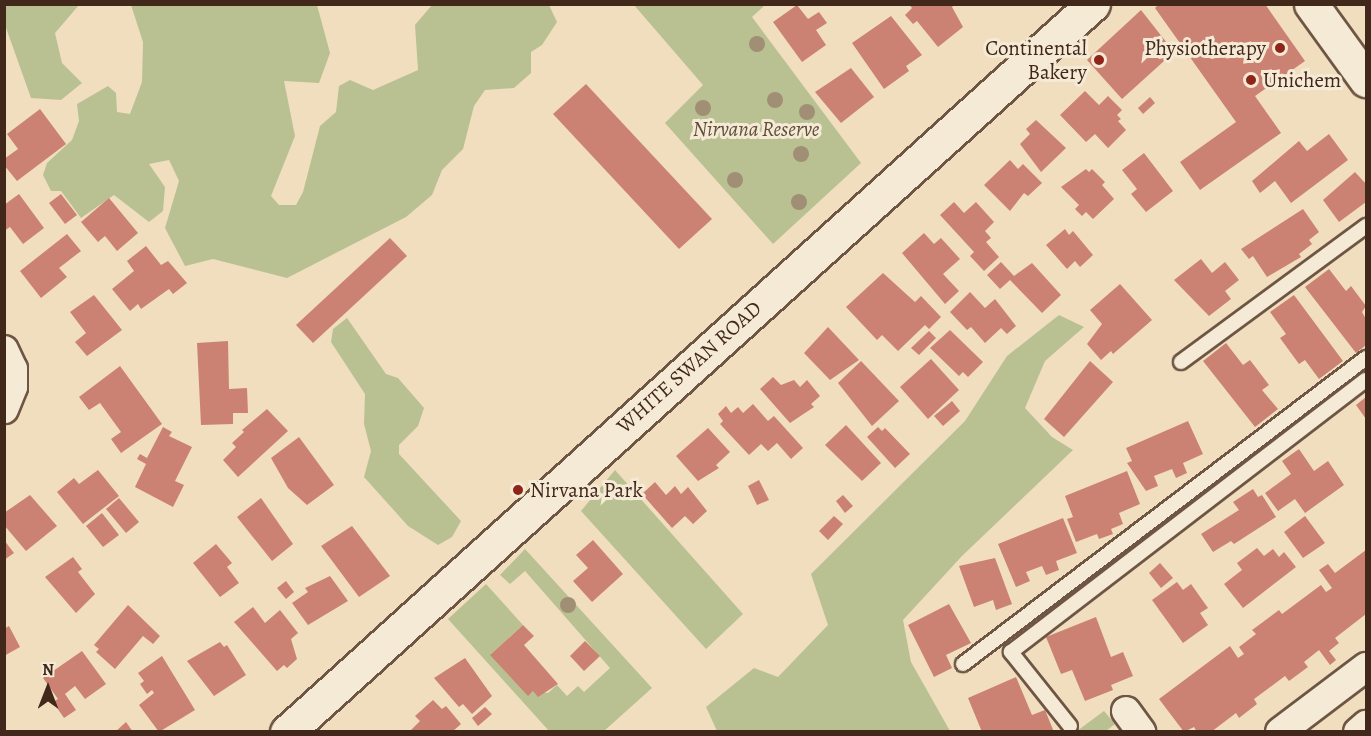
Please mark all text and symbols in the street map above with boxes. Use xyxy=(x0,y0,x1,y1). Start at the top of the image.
place label: Continental Bakery xyxy=(985,35,1087,85)
place label: Physiotherapy xyxy=(1144,35,1266,61)
marker: Physiotherapy xyxy=(1271,39,1289,57)
marker: Continental Bakery xyxy=(1092,53,1106,67)
place label: Unichem xyxy=(1263,67,1341,93)
marker: Unichem xyxy=(1244,73,1258,87)
park label: Nirvana Reserve xyxy=(693,116,819,142)
street label: WHITE SWAN ROAD xyxy=(611,295,767,439)
place label: Nirvana Park xyxy=(530,477,643,503)
marker: Nirvana Park xyxy=(511,483,525,497)
north arrow xyxy=(18,658,78,718)
text: N xyxy=(42,659,54,681)

